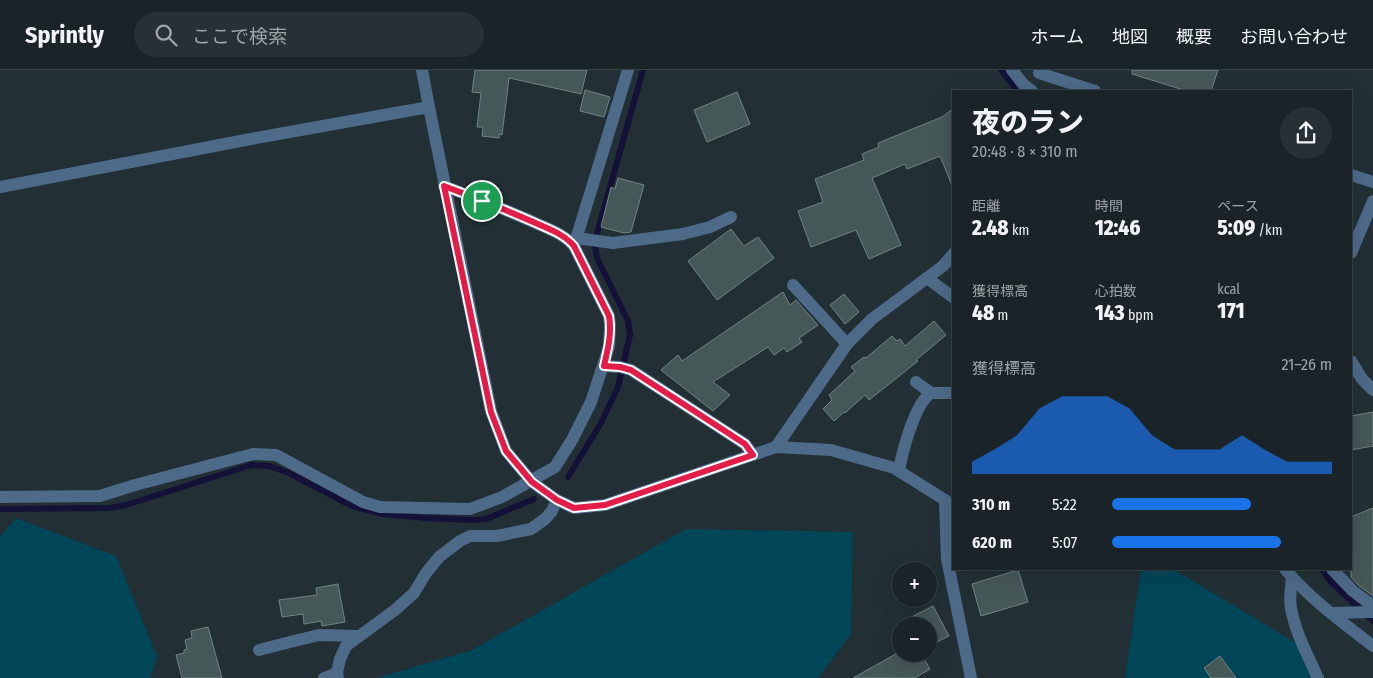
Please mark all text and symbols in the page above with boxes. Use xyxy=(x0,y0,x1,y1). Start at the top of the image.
search box xyxy=(134,12,484,57)
text: Sprintly xyxy=(25,21,104,49)
icon: search xyxy=(152,21,180,49)
text: ここで検索 xyxy=(192,25,287,48)
text: ホーム xyxy=(1031,26,1084,48)
text: 地図 xyxy=(1112,26,1148,48)
text: 概要 xyxy=(1176,26,1212,48)
text: お問い合わせ xyxy=(1240,26,1348,48)
text: 夜のラン xyxy=(972,106,1084,139)
button: share xyxy=(1280,107,1332,159)
text: 20:48 · 8 × 310 m xyxy=(972,142,1078,161)
pin xyxy=(461,180,503,222)
icon: arrive xyxy=(468,187,496,215)
text: 距離 xyxy=(972,198,1000,215)
text: 時間 xyxy=(1095,198,1123,215)
text: ペース xyxy=(1217,198,1259,215)
text: 2.48 xyxy=(972,215,1009,241)
text: 12:46 xyxy=(1095,215,1141,241)
text: 5:09 xyxy=(1217,215,1255,241)
text: km xyxy=(1009,222,1029,239)
text: /km xyxy=(1255,222,1282,239)
text: kcal xyxy=(1217,281,1240,298)
text: 獲得標高 xyxy=(972,283,1028,300)
text: 心拍数 xyxy=(1095,283,1137,300)
text: 171 xyxy=(1217,298,1245,324)
text: 48 xyxy=(972,300,994,326)
text: 143 xyxy=(1095,300,1125,326)
text: m xyxy=(994,307,1008,324)
text: bpm xyxy=(1125,307,1154,324)
text: 21–26 m xyxy=(1281,355,1332,374)
text: 獲得標高 xyxy=(972,359,1036,378)
text: 310 m xyxy=(972,495,1010,514)
text: 5:22 xyxy=(1052,495,1077,514)
text: 620 m xyxy=(972,533,1012,552)
text: 5:07 xyxy=(1052,533,1077,552)
map controls xyxy=(892,562,937,662)
button: + xyxy=(892,562,937,607)
button: − xyxy=(892,617,937,662)

